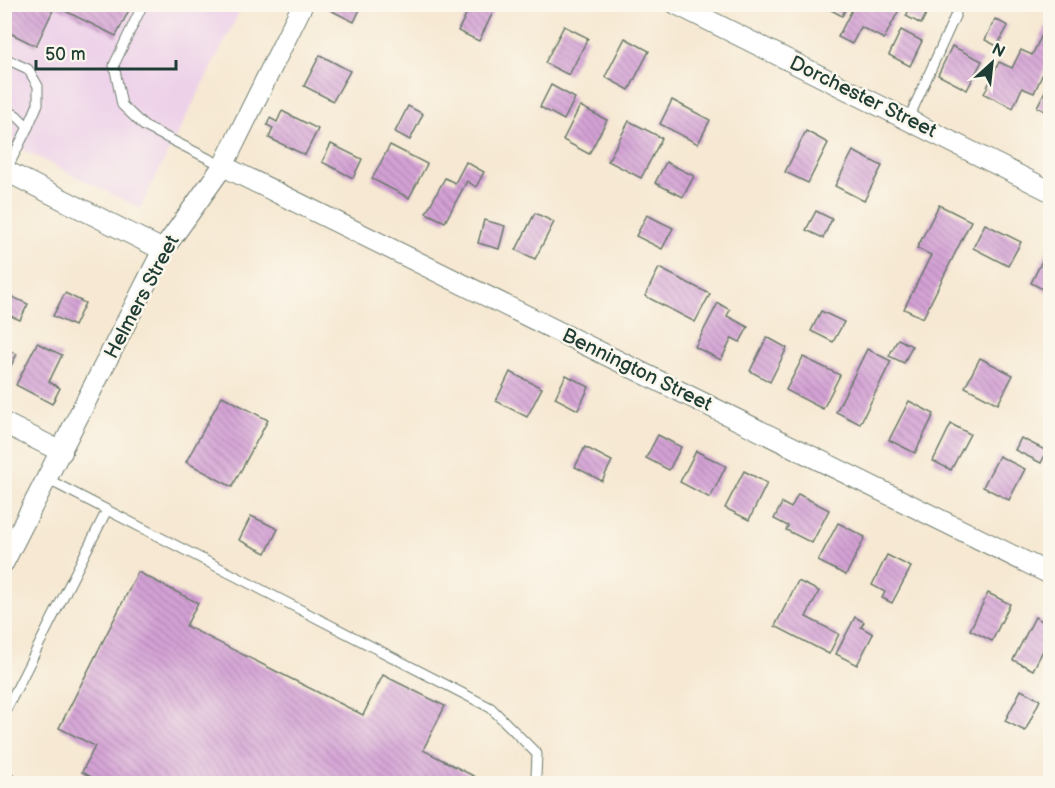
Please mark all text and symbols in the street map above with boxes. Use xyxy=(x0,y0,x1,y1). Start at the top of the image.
scale bar xyxy=(36,33,176,71)
north arrow xyxy=(962,33,1022,93)
text: N xyxy=(988,40,1008,62)
text: 50 m xyxy=(45,44,86,65)
street label: Dorchester Street xyxy=(786,51,940,143)
street label: Helmers Street xyxy=(99,231,185,363)
street label: Bennington Street xyxy=(558,323,716,417)

